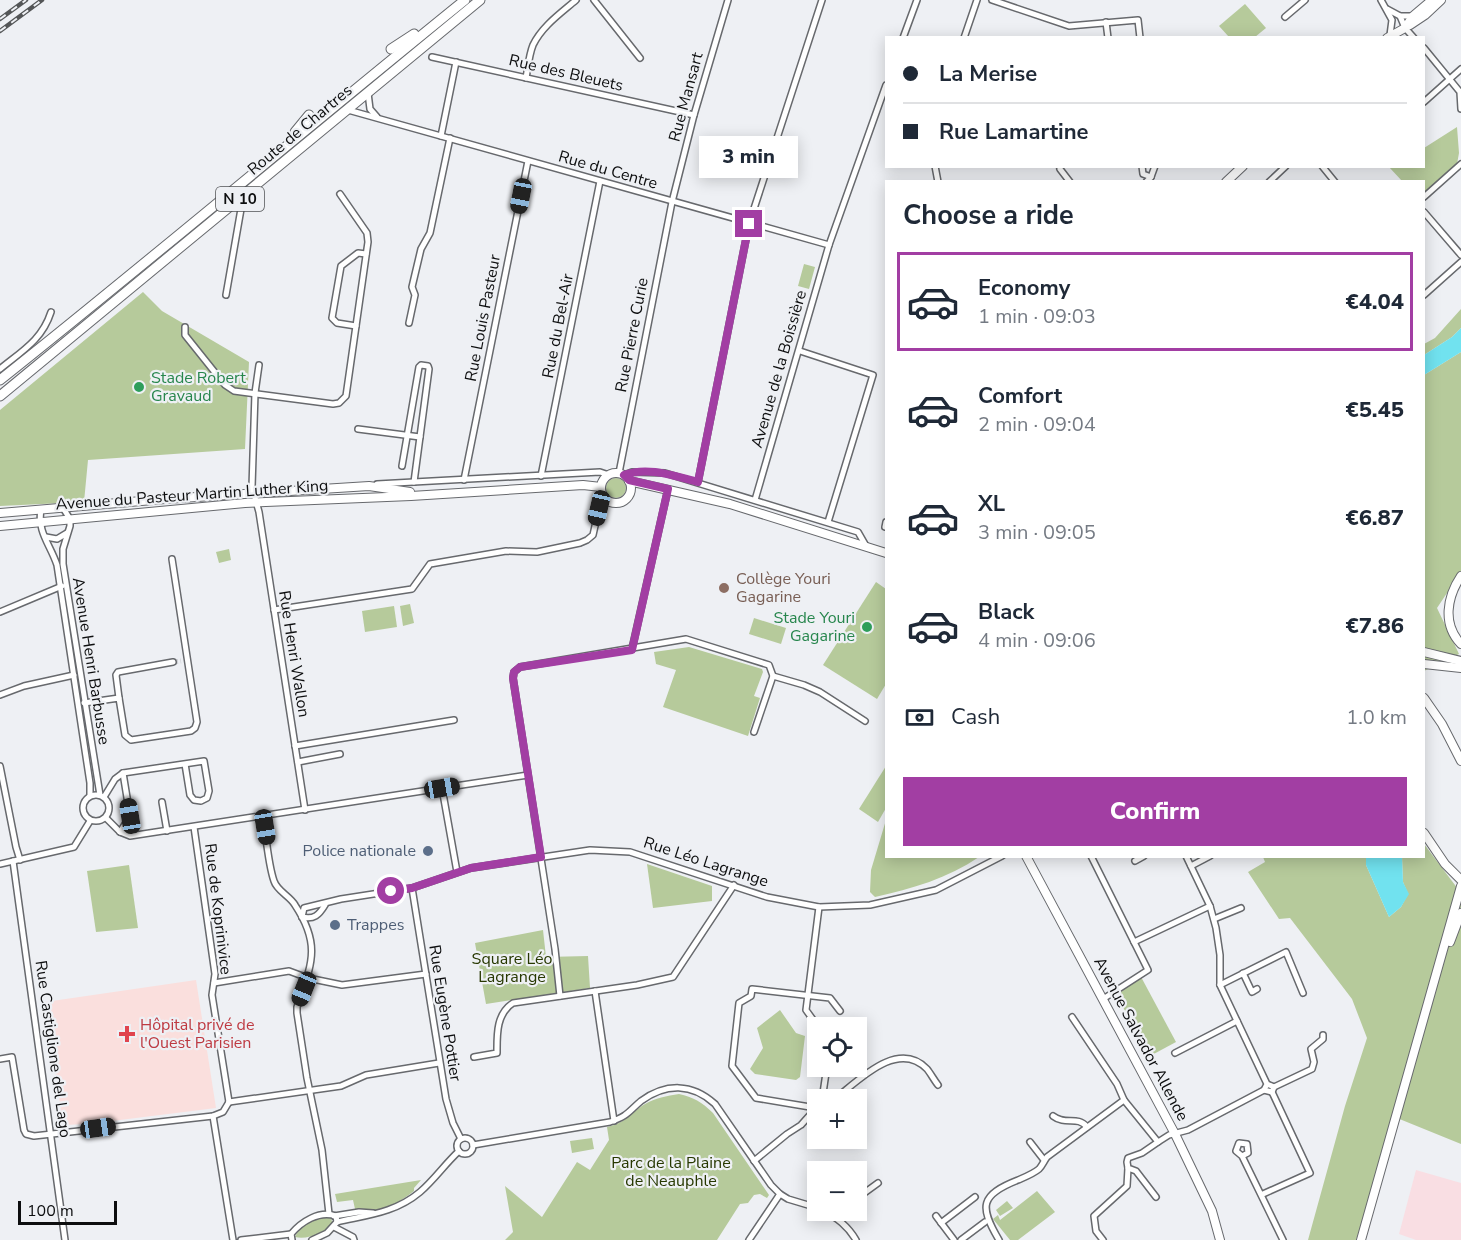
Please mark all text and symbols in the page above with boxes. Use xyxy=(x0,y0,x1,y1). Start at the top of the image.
street label: Rue des Bleuets xyxy=(507,49,625,97)
street label: Rue Mansart xyxy=(664,50,709,144)
text: La Merise xyxy=(939,59,1037,89)
street label: Route de Chartres xyxy=(243,80,357,180)
text: Rue Lamartine xyxy=(939,117,1089,147)
callout: 3 min xyxy=(700,137,798,179)
text: 3 min xyxy=(722,143,775,170)
street label: Rue du Centre xyxy=(556,145,660,195)
car xyxy=(509,177,533,215)
road number: N 10 xyxy=(216,187,264,211)
text: Choose a ride xyxy=(903,197,1074,234)
route end xyxy=(735,210,762,237)
street label: Rue Louis Pasteur xyxy=(460,252,506,383)
street label: Rue du Bel-Air xyxy=(537,271,579,380)
text: Economy xyxy=(978,273,1070,303)
icon: car xyxy=(906,275,960,329)
street label: Rue Pierre Curie xyxy=(610,276,654,394)
text: €4.04 xyxy=(1345,287,1404,317)
street label: Avenue de la Boissière xyxy=(746,288,812,450)
text: 1 min · 09:03 xyxy=(978,303,1096,330)
place label: Stade Robert Gravaud xyxy=(151,367,246,407)
marker: Stade Robert Gravaud xyxy=(132,380,146,394)
text: Comfort xyxy=(978,381,1062,411)
icon: car xyxy=(906,383,960,437)
text: €5.45 xyxy=(1345,395,1404,425)
text: 2 min · 09:04 xyxy=(978,411,1096,438)
street label: Avenue du Pasteur Martin Luther King xyxy=(55,474,329,516)
car xyxy=(586,488,612,528)
text: XL xyxy=(978,489,1005,519)
icon: car xyxy=(906,491,960,545)
text: €6.87 xyxy=(1345,503,1404,533)
text: 3 min · 09:05 xyxy=(978,519,1096,546)
place label: Collège Youri Gagarine xyxy=(736,568,831,608)
street label: Avenue Henri Barbusse xyxy=(67,576,115,746)
marker: Collège Youri Gagarine xyxy=(717,581,731,595)
street label: Rue Henri Wallon xyxy=(273,589,315,719)
text: Black xyxy=(978,597,1034,627)
icon: car xyxy=(906,599,960,653)
place label: Stade Youri Gagarine xyxy=(774,607,855,647)
text: €7.86 xyxy=(1345,611,1404,641)
marker: Stade Youri Gagarine xyxy=(860,620,874,634)
text: 4 min · 09:06 xyxy=(978,627,1096,654)
icon: cash xyxy=(903,701,936,734)
text: Cash xyxy=(951,702,1000,732)
text: 1.0 km xyxy=(1346,704,1407,731)
car xyxy=(423,776,461,800)
button: Confirm xyxy=(903,777,1407,846)
car xyxy=(118,797,142,835)
car xyxy=(253,808,277,846)
street label: Rue Léo Lagrange xyxy=(641,831,771,893)
place label: Police nationale xyxy=(303,840,416,862)
street label: Rue de Koprinivice xyxy=(199,842,237,976)
marker: Police nationale xyxy=(421,844,435,858)
route start xyxy=(377,877,404,904)
place label: Trappes xyxy=(347,914,404,936)
marker: Trappes xyxy=(328,918,342,932)
street label: Rue Eugène Pottier xyxy=(423,943,467,1083)
park label: Square Léo Lagrange xyxy=(472,948,553,988)
street label: Avenue Salvador Allende xyxy=(1088,953,1194,1125)
street label: Rue Castiglione del Lago xyxy=(30,959,76,1139)
car xyxy=(289,969,319,1009)
place label: Hôpital privé de l'Ouest Parisien xyxy=(140,1014,254,1054)
map controls xyxy=(807,1017,867,1221)
button: locate xyxy=(807,1017,867,1077)
marker: Hôpital privé de l'Ouest Parisien xyxy=(118,1025,136,1043)
button: + xyxy=(807,1089,867,1149)
car xyxy=(79,1117,117,1139)
park label: Parc de la Plaine de Neauphle xyxy=(611,1152,731,1192)
button: − xyxy=(807,1161,867,1221)
scale bar xyxy=(18,1198,117,1226)
text: 100 m xyxy=(27,1200,74,1222)

